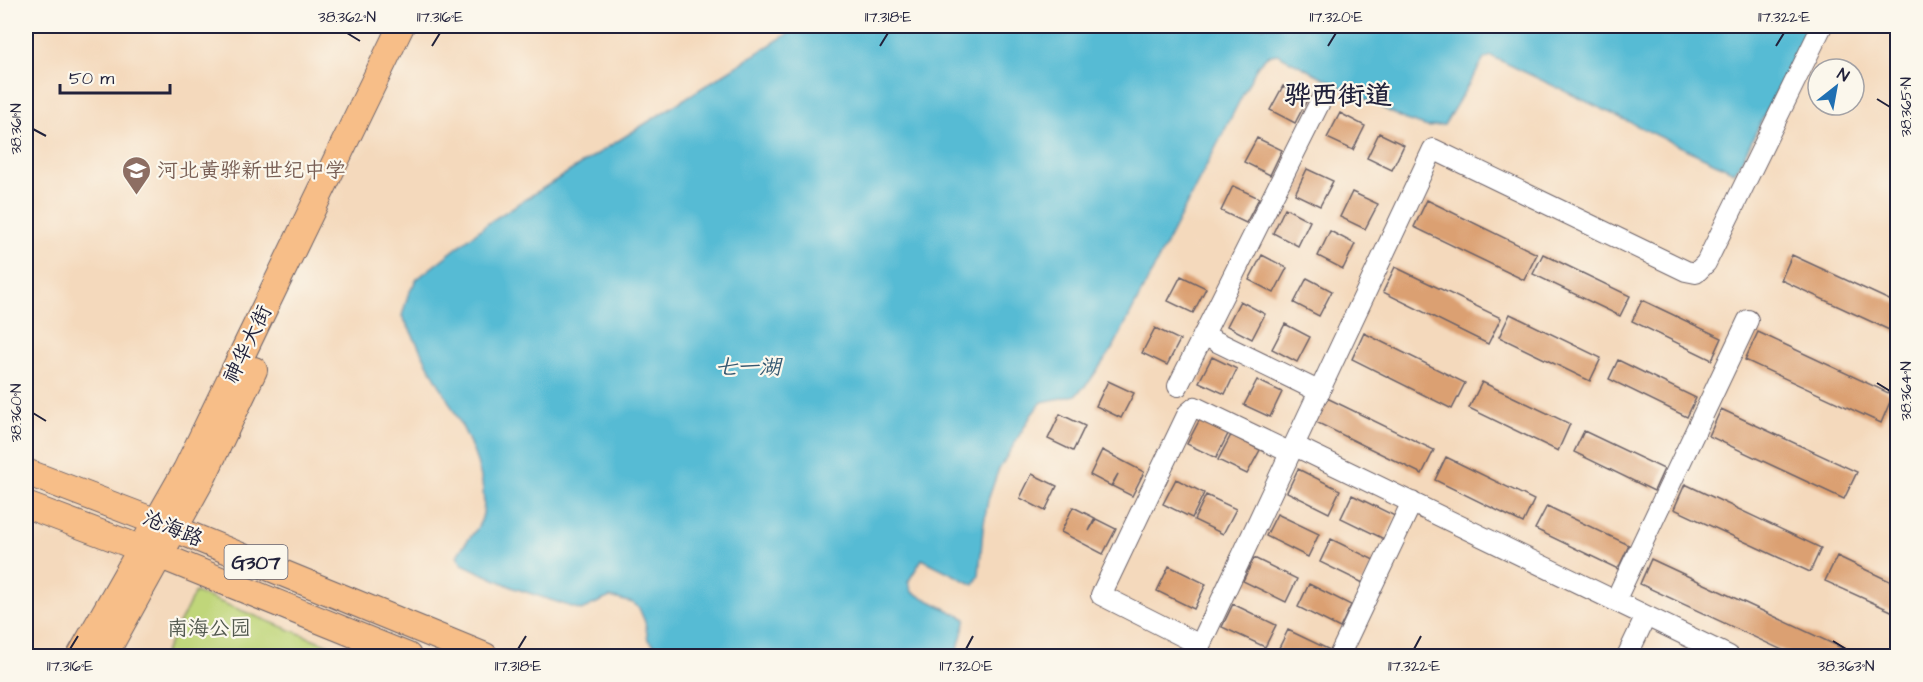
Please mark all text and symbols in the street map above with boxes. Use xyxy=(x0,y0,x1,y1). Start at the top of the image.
text: 38.362°N xyxy=(318,7,376,28)
text: 117.316°E xyxy=(417,7,463,28)
text: 117.318°E xyxy=(865,7,911,28)
text: 117.320°E xyxy=(1309,7,1363,28)
text: 117.322°E xyxy=(1758,7,1810,28)
scale bar xyxy=(60,57,170,95)
north arrow xyxy=(1806,57,1866,117)
text: N xyxy=(1833,63,1853,87)
text: 50 m xyxy=(69,66,114,91)
district label: 骅西街道 xyxy=(1284,77,1392,115)
text: 38.365°N xyxy=(1896,77,1917,137)
text: 38.361°N xyxy=(6,103,27,155)
school or university icon: 河北黄骅新世纪中学 xyxy=(120,154,152,196)
place label: 河北黄骅新世纪中学 xyxy=(157,156,346,185)
street label: 神华大街 xyxy=(216,300,279,388)
water label: 七一湖 xyxy=(715,352,783,383)
text: 38.364°N xyxy=(1896,361,1917,421)
text: 38.360°N xyxy=(6,384,27,442)
street label: 沧海路 xyxy=(138,503,207,554)
road number: G307 xyxy=(224,545,288,579)
park label: 南海公园 xyxy=(167,614,251,643)
text: 117.316°E xyxy=(47,656,93,677)
text: 117.318°E xyxy=(495,656,541,677)
text: 117.320°E xyxy=(939,656,993,677)
text: 117.322°E xyxy=(1388,656,1440,677)
text: 38.363°N xyxy=(1818,656,1874,677)

